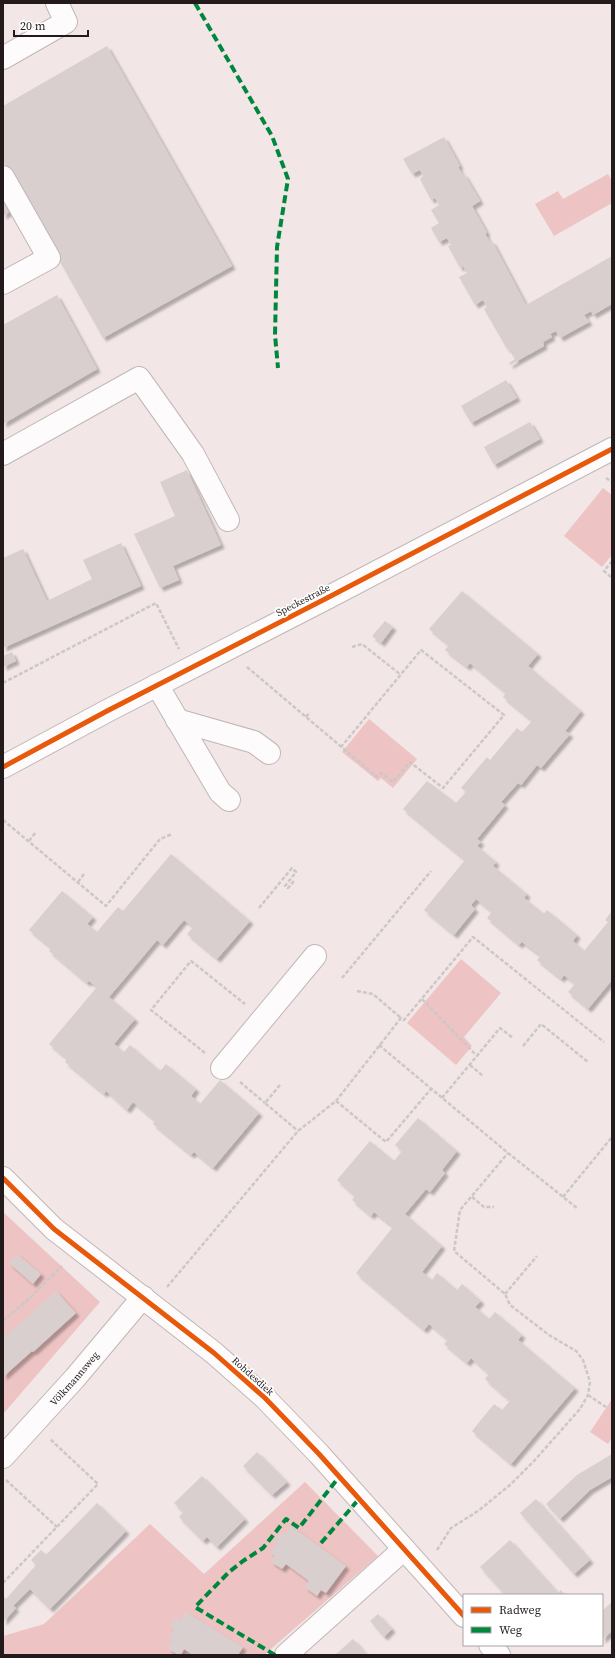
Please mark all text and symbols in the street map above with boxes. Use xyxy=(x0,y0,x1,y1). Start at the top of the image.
scale bar xyxy=(14,12,88,38)
text: 20 m xyxy=(20,18,46,34)
street label: Speckestraße xyxy=(274,581,332,619)
street label: Völkmannsweg xyxy=(47,1348,101,1408)
street label: Rohdesdiek xyxy=(229,1354,277,1399)
legend xyxy=(463,1594,603,1646)
text: Radweg xyxy=(499,1602,541,1618)
text: Weg xyxy=(499,1622,522,1638)

